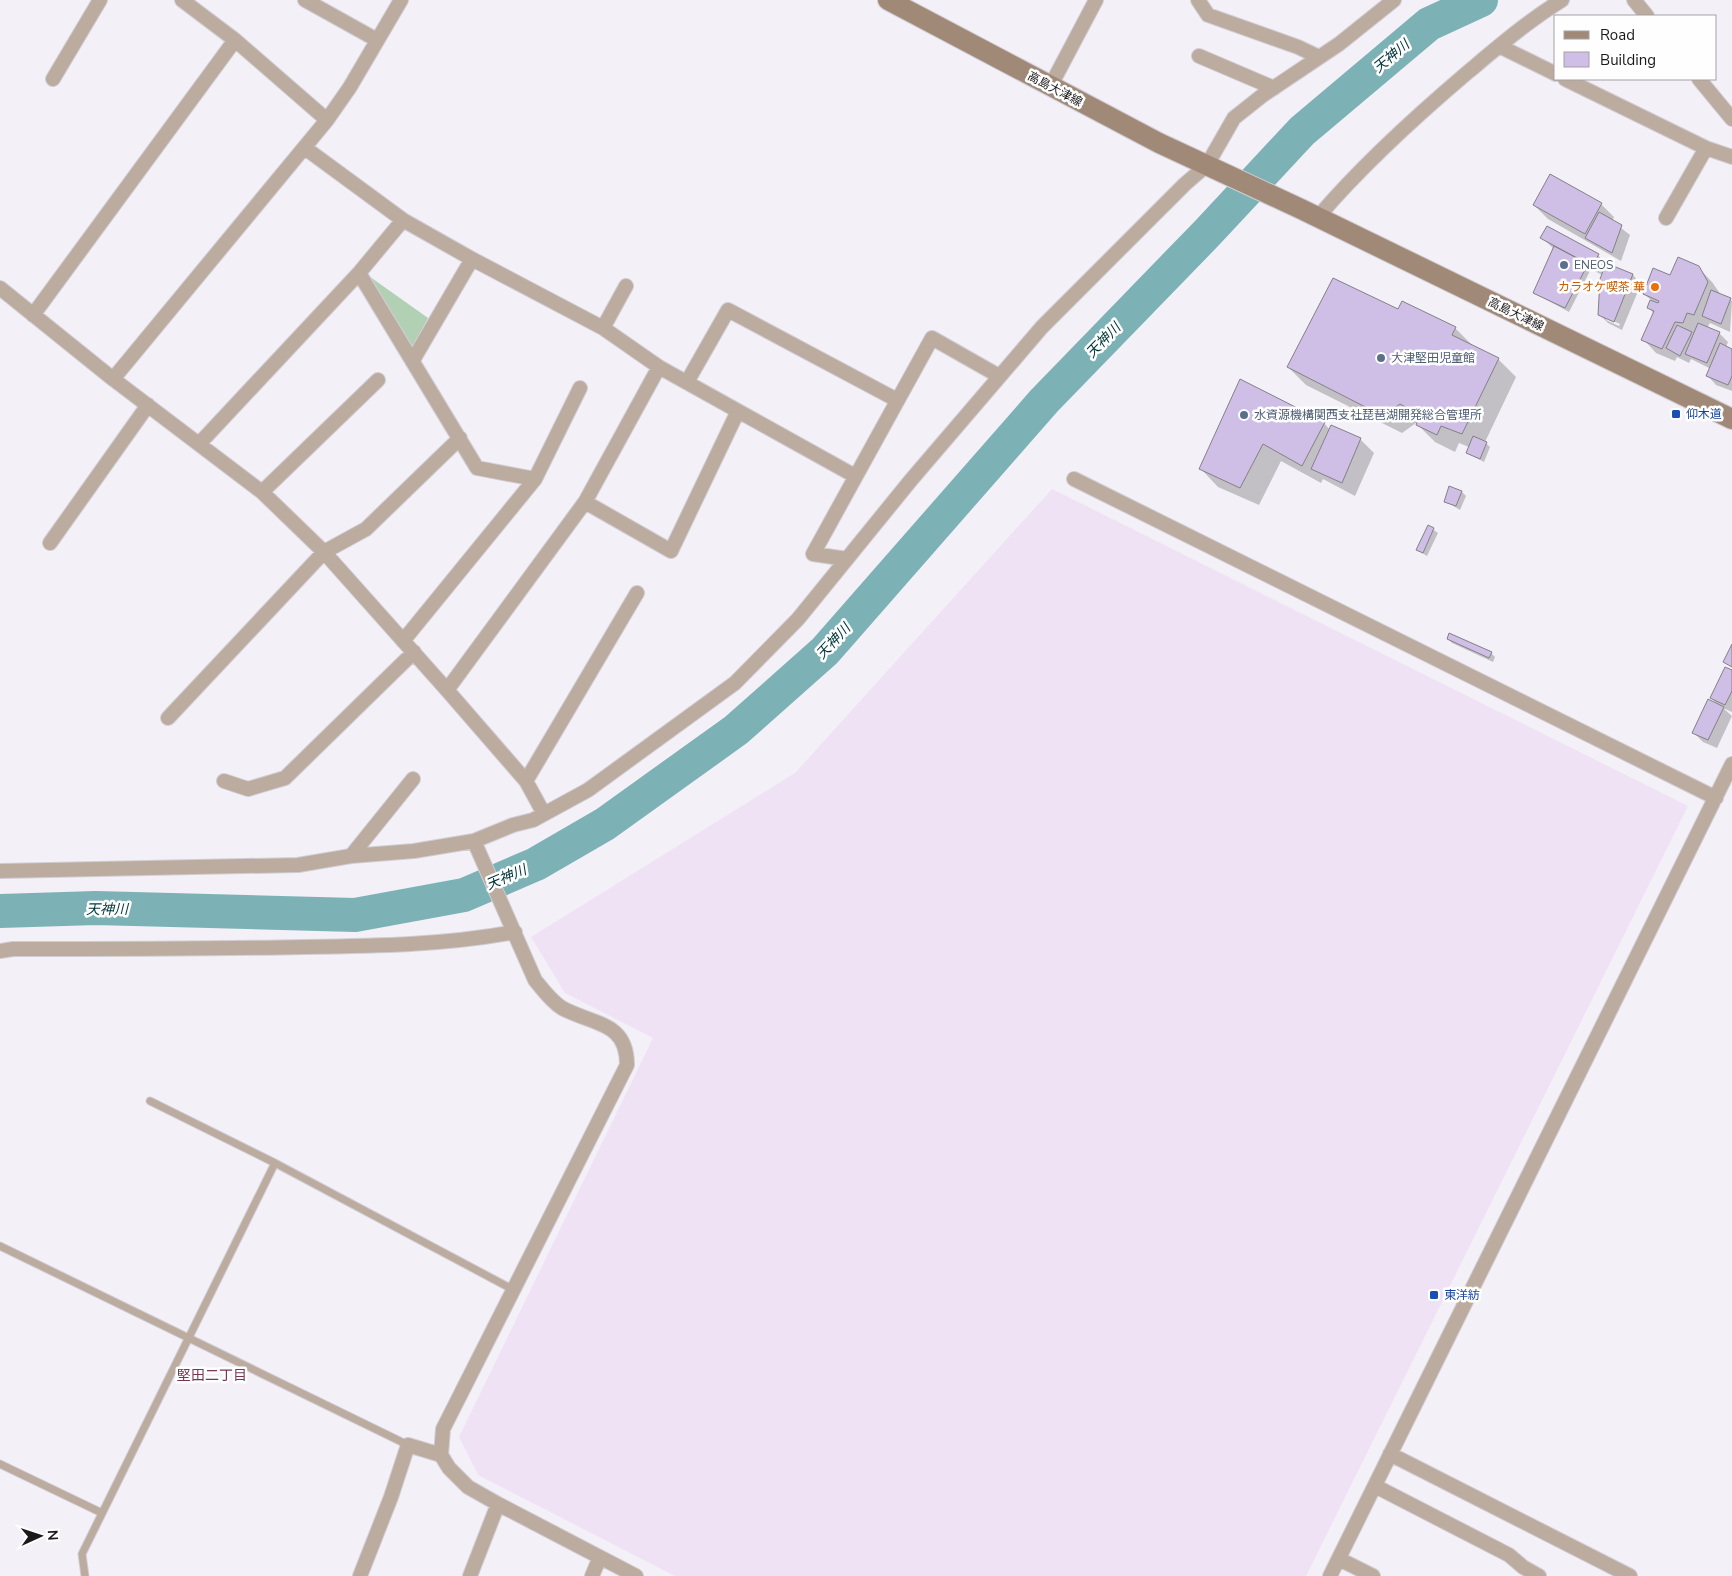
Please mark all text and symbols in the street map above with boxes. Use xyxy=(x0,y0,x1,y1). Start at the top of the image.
legend xyxy=(1554,15,1717,80)
text: Road xyxy=(1600,25,1635,45)
water label: 天神川 xyxy=(1369,34,1415,77)
text: Building xyxy=(1600,50,1656,70)
street label: 高島大津線 xyxy=(1025,68,1085,110)
place label: ENEOS xyxy=(1574,257,1613,273)
marker: ENEOS xyxy=(1558,259,1570,271)
place label: カラオケ喫茶 華 xyxy=(1558,279,1645,295)
marker: カラオケ喫茶 華 xyxy=(1649,281,1661,293)
street label: 高島大津線 xyxy=(1486,294,1546,334)
water label: 天神川 xyxy=(1082,317,1126,362)
place label: 大津堅田児童館 xyxy=(1391,350,1475,366)
marker: 大津堅田児童館 xyxy=(1375,352,1387,364)
place label: 仰木道 xyxy=(1686,406,1722,422)
place label: 水資源機構関西支社琵琶湖開発総合管理所 xyxy=(1254,407,1482,423)
marker: 仰木道 xyxy=(1670,408,1682,420)
marker: 水資源機構関西支社琵琶湖開発総合管理所 xyxy=(1238,409,1250,421)
water label: 天神川 xyxy=(812,618,856,663)
water label: 天神川 xyxy=(483,860,531,894)
water label: 天神川 xyxy=(86,900,130,919)
place label: 東洋紡 xyxy=(1444,1287,1480,1303)
marker: 東洋紡 xyxy=(1428,1289,1440,1301)
district label: 堅田二丁目 xyxy=(177,1366,247,1385)
north arrow xyxy=(15,1511,65,1561)
text: N xyxy=(43,1530,62,1541)

